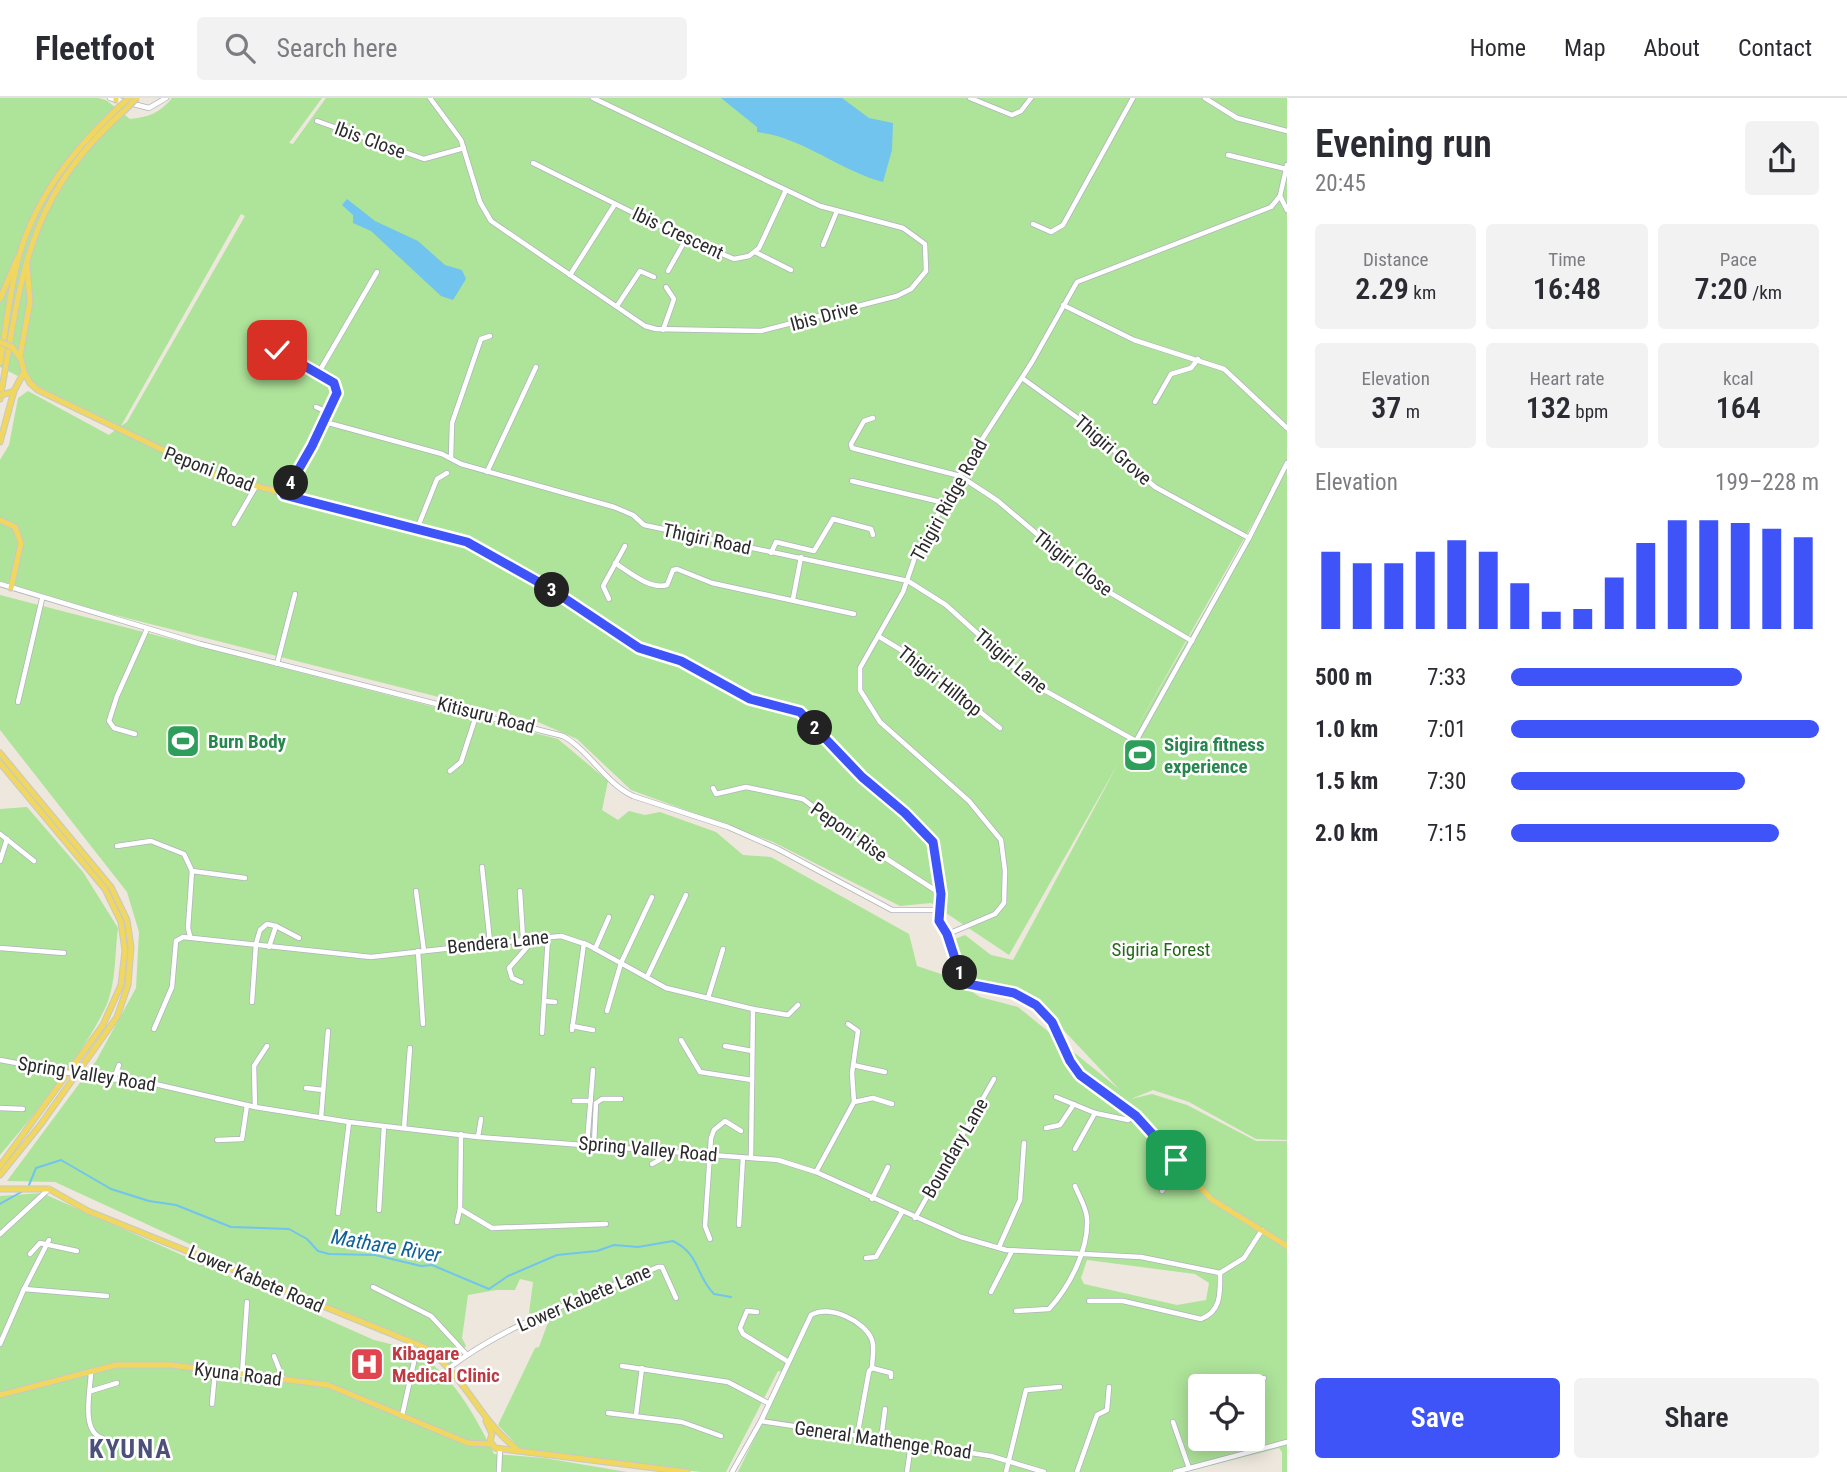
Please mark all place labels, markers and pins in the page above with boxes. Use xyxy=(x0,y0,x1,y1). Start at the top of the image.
pin xyxy=(247,320,307,380)
pin: 4 xyxy=(274,466,308,500)
pin: 3 xyxy=(534,573,570,608)
pin: 2 xyxy=(798,710,832,746)
sports icon: Burn Body xyxy=(164,722,202,760)
place label: Burn Body xyxy=(208,730,287,753)
place label: Sigira fitness experience xyxy=(1164,733,1265,778)
sports icon: Sigira fitness experience xyxy=(1121,736,1159,774)
pin: 1 xyxy=(942,956,978,990)
pin xyxy=(1146,1130,1206,1190)
place label: Kibagare Medical Clinic xyxy=(392,1342,500,1387)
hospital icon: Kibagare Medical Clinic xyxy=(348,1345,386,1383)

